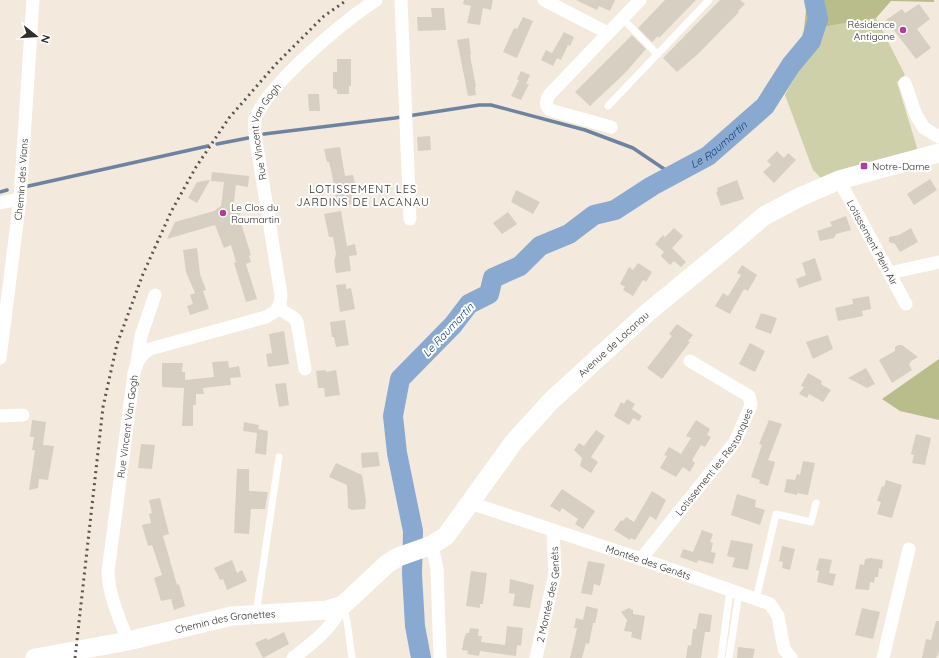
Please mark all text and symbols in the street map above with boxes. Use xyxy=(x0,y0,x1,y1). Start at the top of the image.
north arrow xyxy=(16,16,56,56)
place label: Résidence Antigone xyxy=(848,18,895,43)
marker: Résidence Antigone xyxy=(898,25,908,35)
text: N xyxy=(38,33,53,45)
street label: Rue Vincent Van Gogh xyxy=(248,80,283,181)
water label: Le Raumartin xyxy=(688,118,750,171)
street label: Chemin des Vians xyxy=(11,138,30,221)
place label: Notre-Dame xyxy=(872,160,930,173)
marker: Notre-Dame xyxy=(859,161,869,171)
district label: LOTISSEMENT LES JARDINS DE LACANAU xyxy=(296,182,430,209)
street label: Lotissement Plein Air xyxy=(844,197,901,288)
place label: Le Clos du Raumartin xyxy=(231,201,280,226)
marker: Le Clos du Raumartin xyxy=(218,208,228,218)
water label: Le Raumartin xyxy=(419,300,477,360)
street label: Avenue de Lacanau xyxy=(575,308,651,380)
street label: Rue Vincent Van Gogh xyxy=(114,374,140,479)
street label: Lotissement les Restanques xyxy=(672,406,755,518)
street label: Montée des Genêts xyxy=(604,541,693,583)
street label: 2 Montée des Genêts xyxy=(533,546,562,643)
street label: Chemin des Granettes xyxy=(174,607,276,636)

